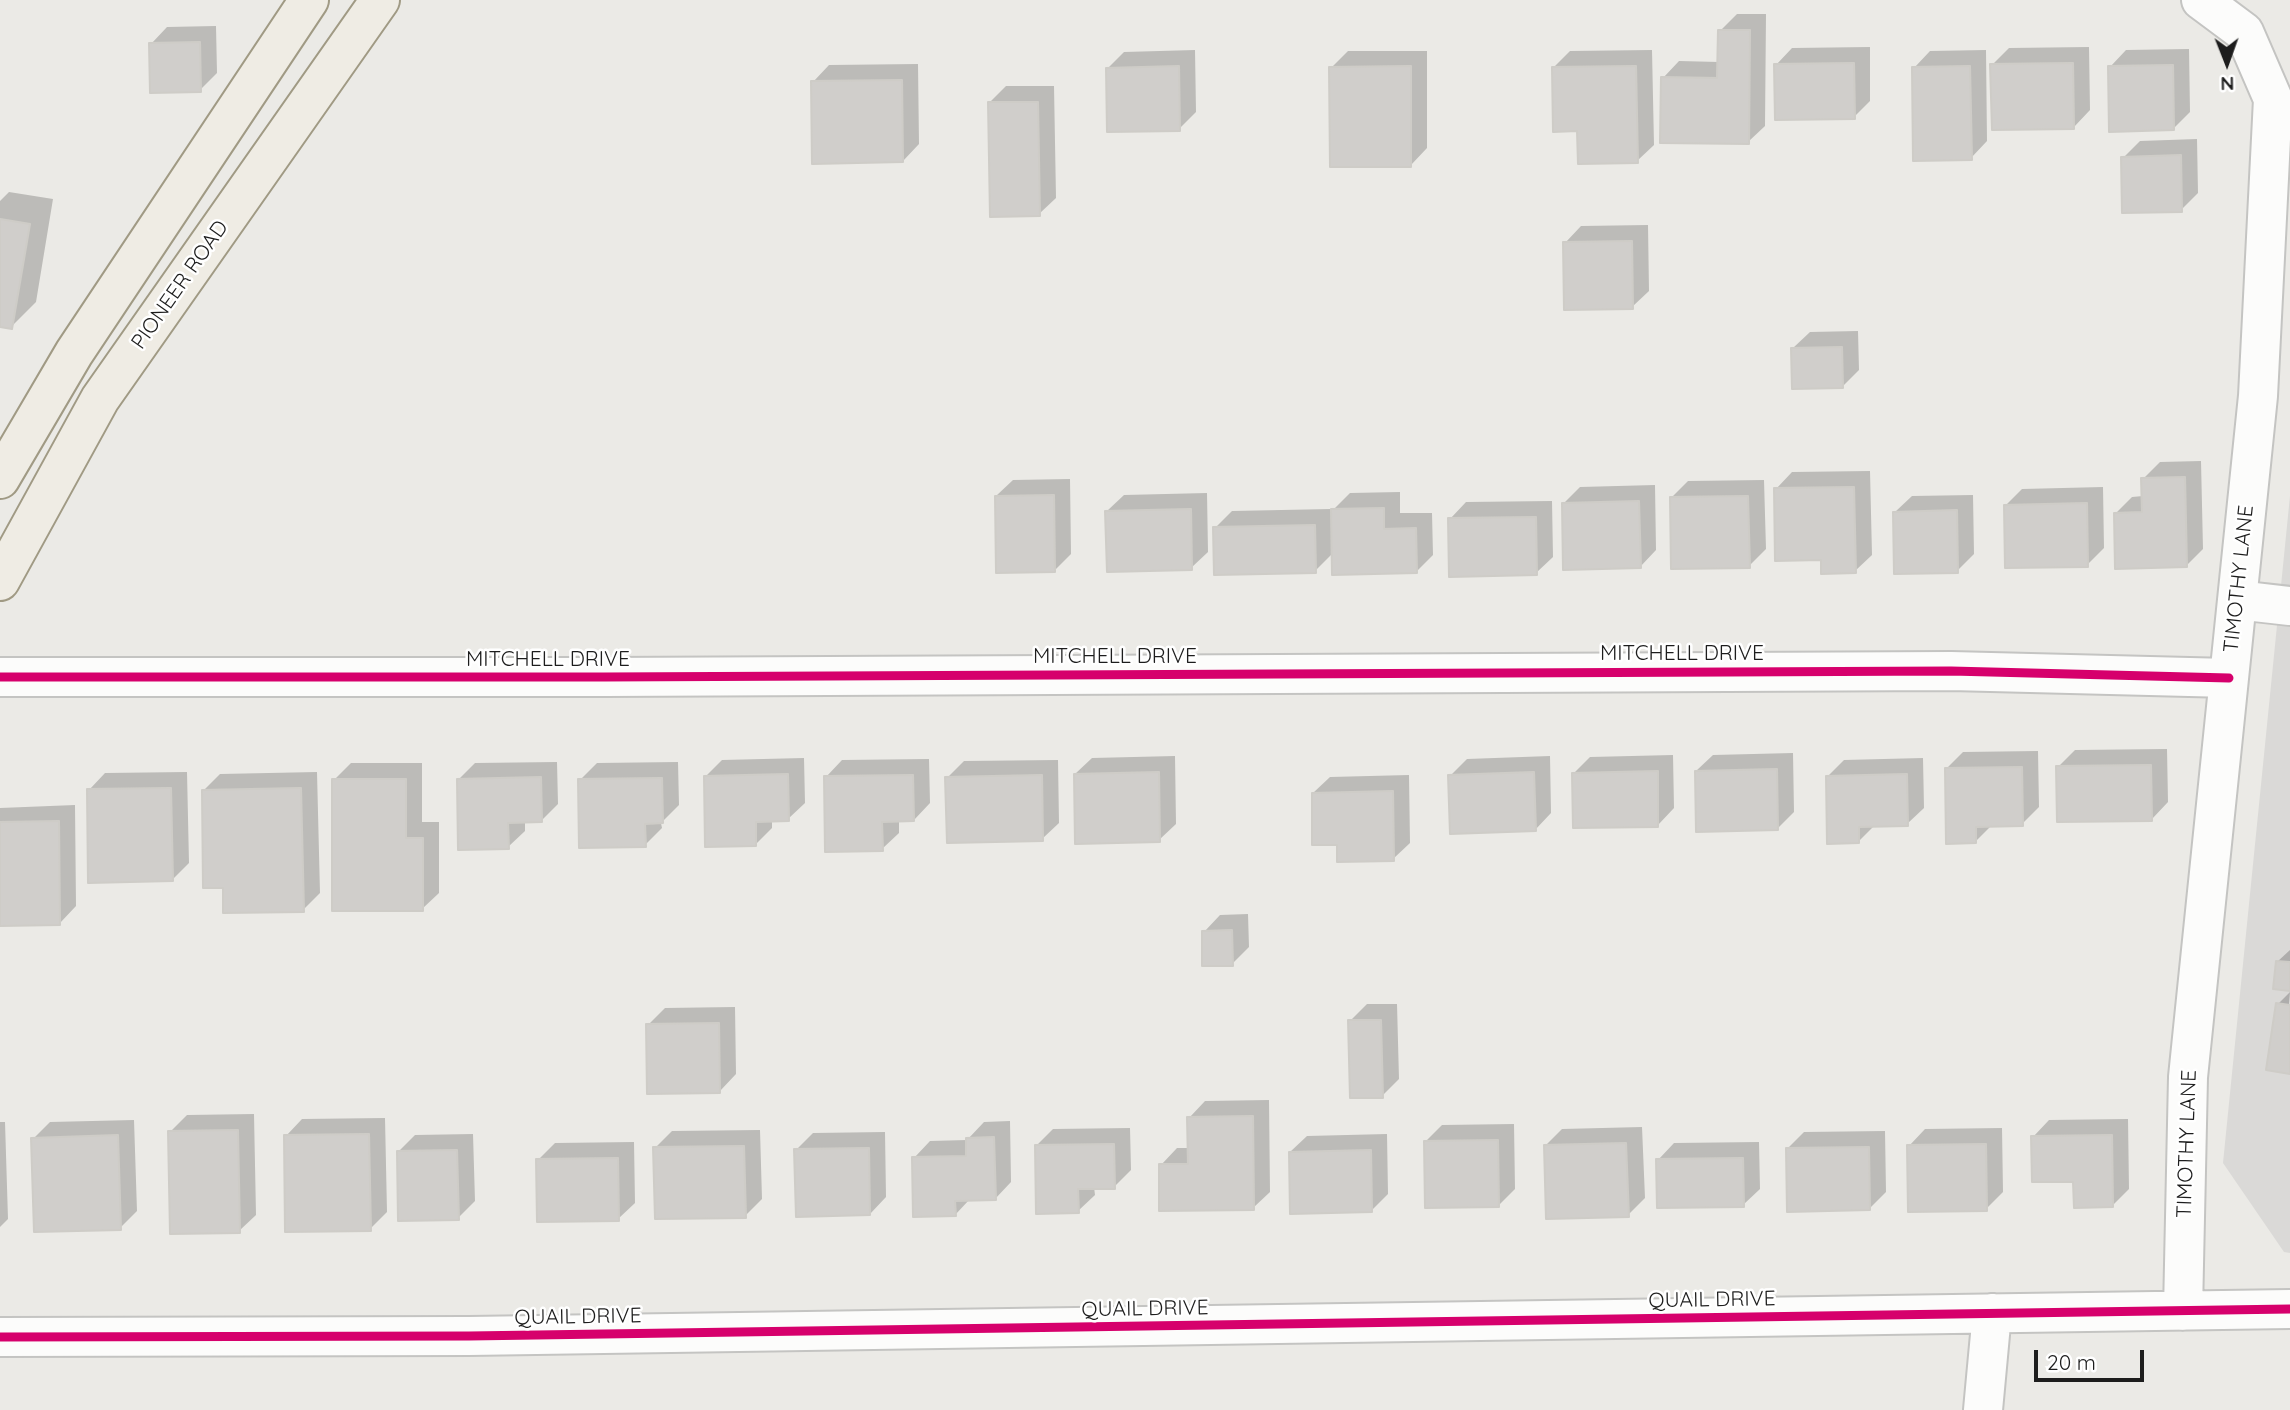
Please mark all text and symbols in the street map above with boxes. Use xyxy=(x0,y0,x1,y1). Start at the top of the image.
north arrow xyxy=(2192,28,2262,98)
text: N xyxy=(2220,72,2235,96)
street label: PIONEER ROAD xyxy=(126,216,234,354)
street label: TIMOTHY LANE xyxy=(2219,504,2259,654)
street label: MITCHELL DRIVE xyxy=(1600,641,1764,667)
street label: MITCHELL DRIVE xyxy=(1033,644,1197,670)
street label: MITCHELL DRIVE xyxy=(466,647,630,673)
street label: TIMOTHY LANE xyxy=(2172,1069,2202,1219)
street label: QUAIL DRIVE xyxy=(1648,1286,1776,1314)
street label: QUAIL DRIVE xyxy=(1081,1295,1209,1323)
street label: QUAIL DRIVE xyxy=(514,1303,642,1331)
scale bar xyxy=(2038,1336,2148,1380)
text: 20 m xyxy=(2047,1349,2096,1375)

